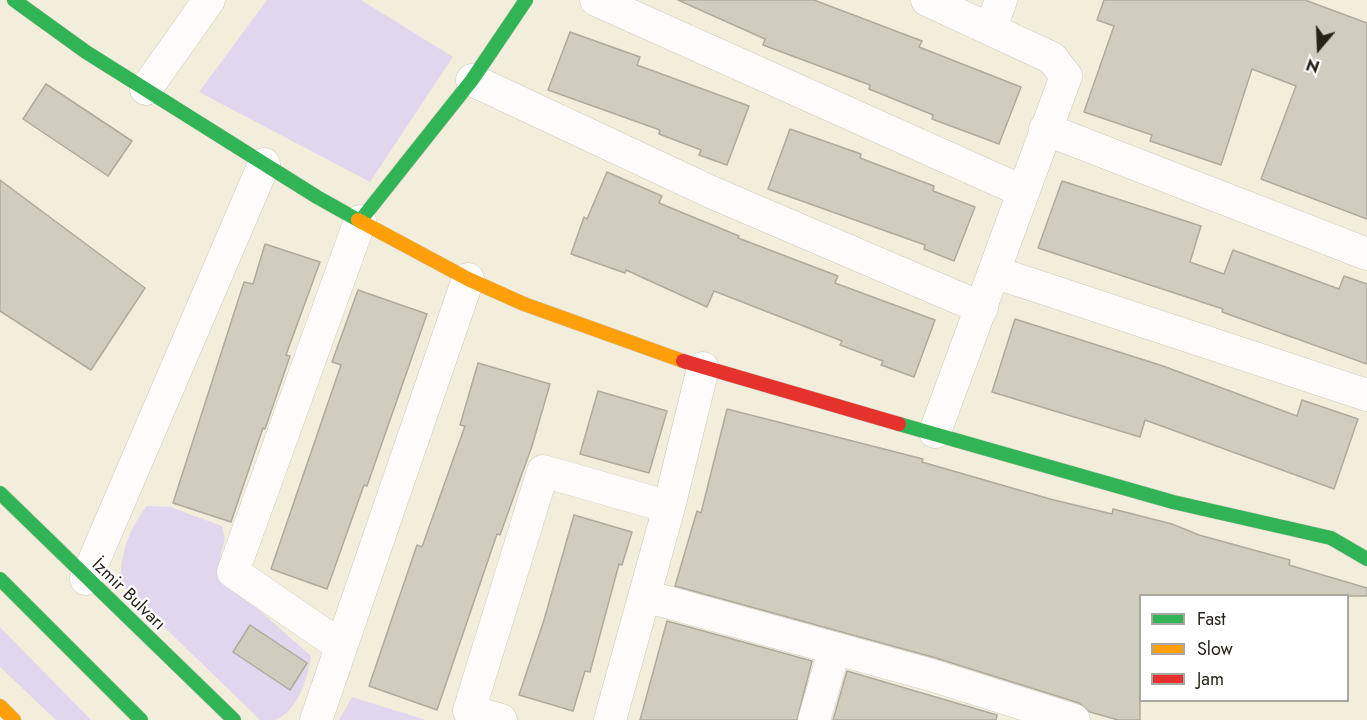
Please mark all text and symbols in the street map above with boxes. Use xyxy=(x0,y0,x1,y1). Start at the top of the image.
north arrow xyxy=(1289,18,1349,78)
text: N xyxy=(1303,53,1323,78)
street label: İzmir Bulvarı xyxy=(87,555,169,635)
legend xyxy=(1139,594,1349,702)
text: Fast xyxy=(1197,606,1226,632)
text: Slow xyxy=(1197,636,1233,662)
text: Jam xyxy=(1197,666,1224,692)

